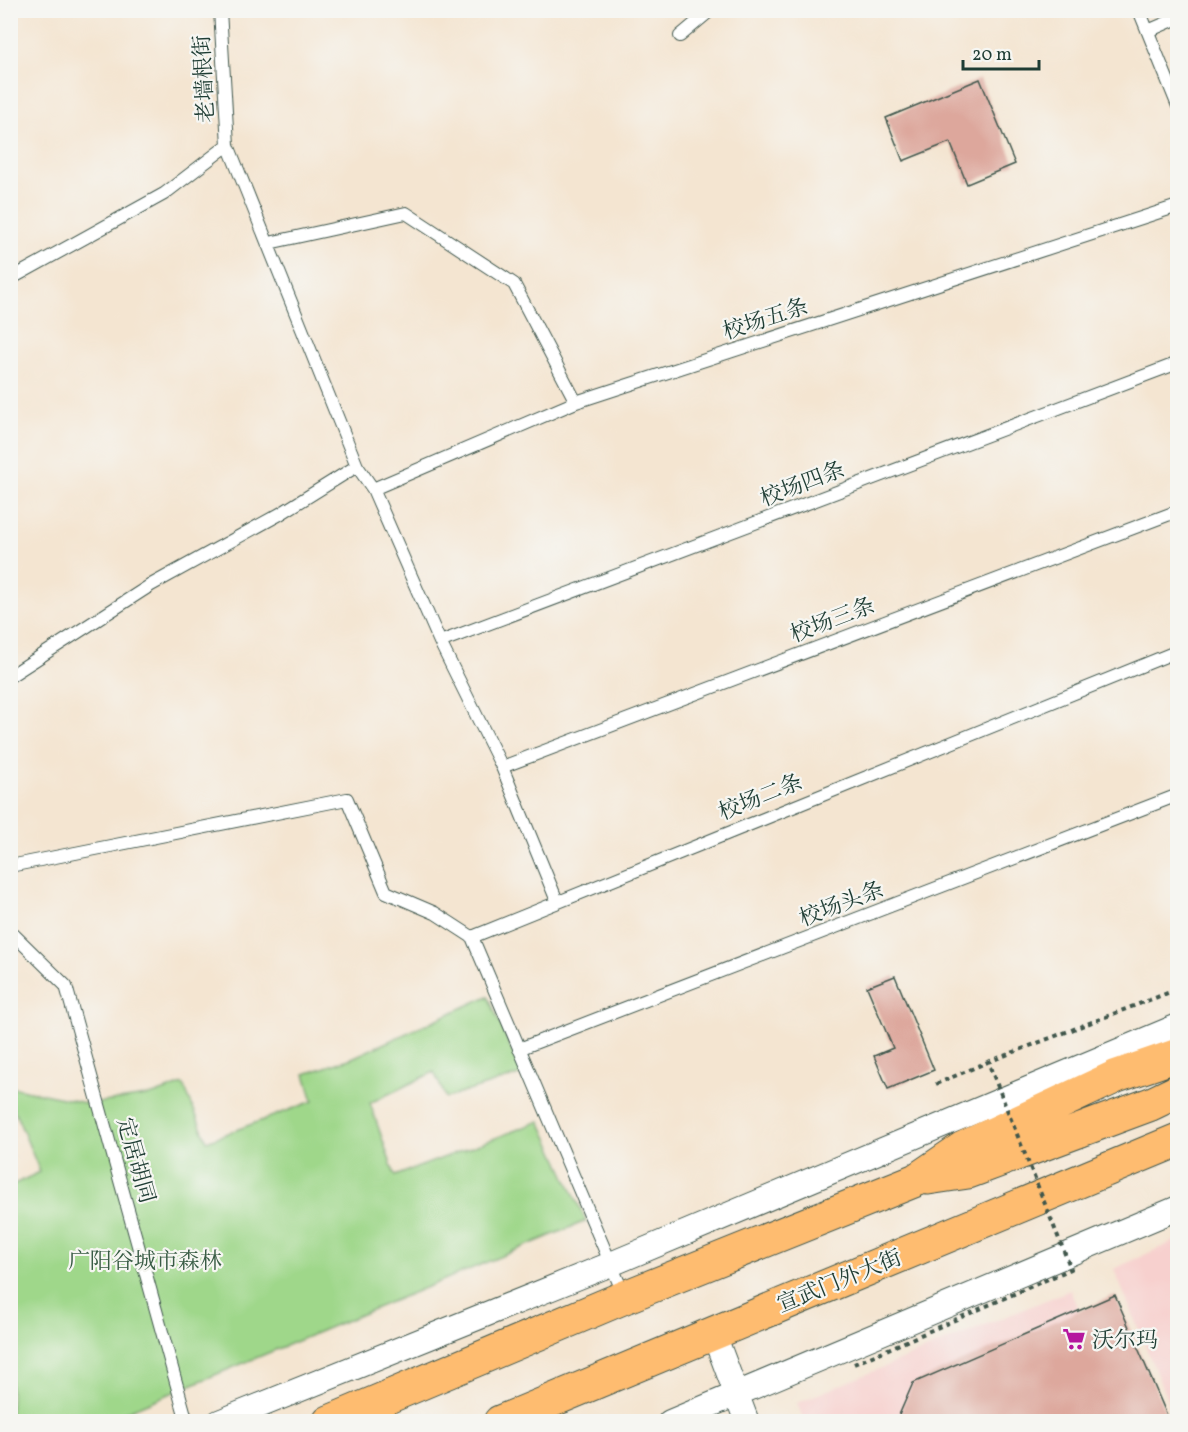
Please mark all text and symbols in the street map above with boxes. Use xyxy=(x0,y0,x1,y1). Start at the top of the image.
scale bar xyxy=(963,33,1040,71)
street label: 老墙根街 xyxy=(188,34,223,124)
text: 20 m xyxy=(972,43,1012,68)
street label: 校场五条 xyxy=(719,292,812,349)
street label: 校场四条 xyxy=(756,455,850,516)
street label: 校场三条 xyxy=(786,591,880,652)
street label: 校场二条 xyxy=(714,767,808,829)
street label: 校场头条 xyxy=(795,875,889,936)
street label: 定居胡同 xyxy=(108,1114,162,1207)
street label: 宣武门外大街 xyxy=(773,1243,907,1321)
park label: 广阳谷城市森林 xyxy=(68,1247,222,1278)
supermarket icon: 沃尔玛 xyxy=(1061,1326,1087,1352)
place label: 沃尔玛 xyxy=(1092,1326,1158,1357)

